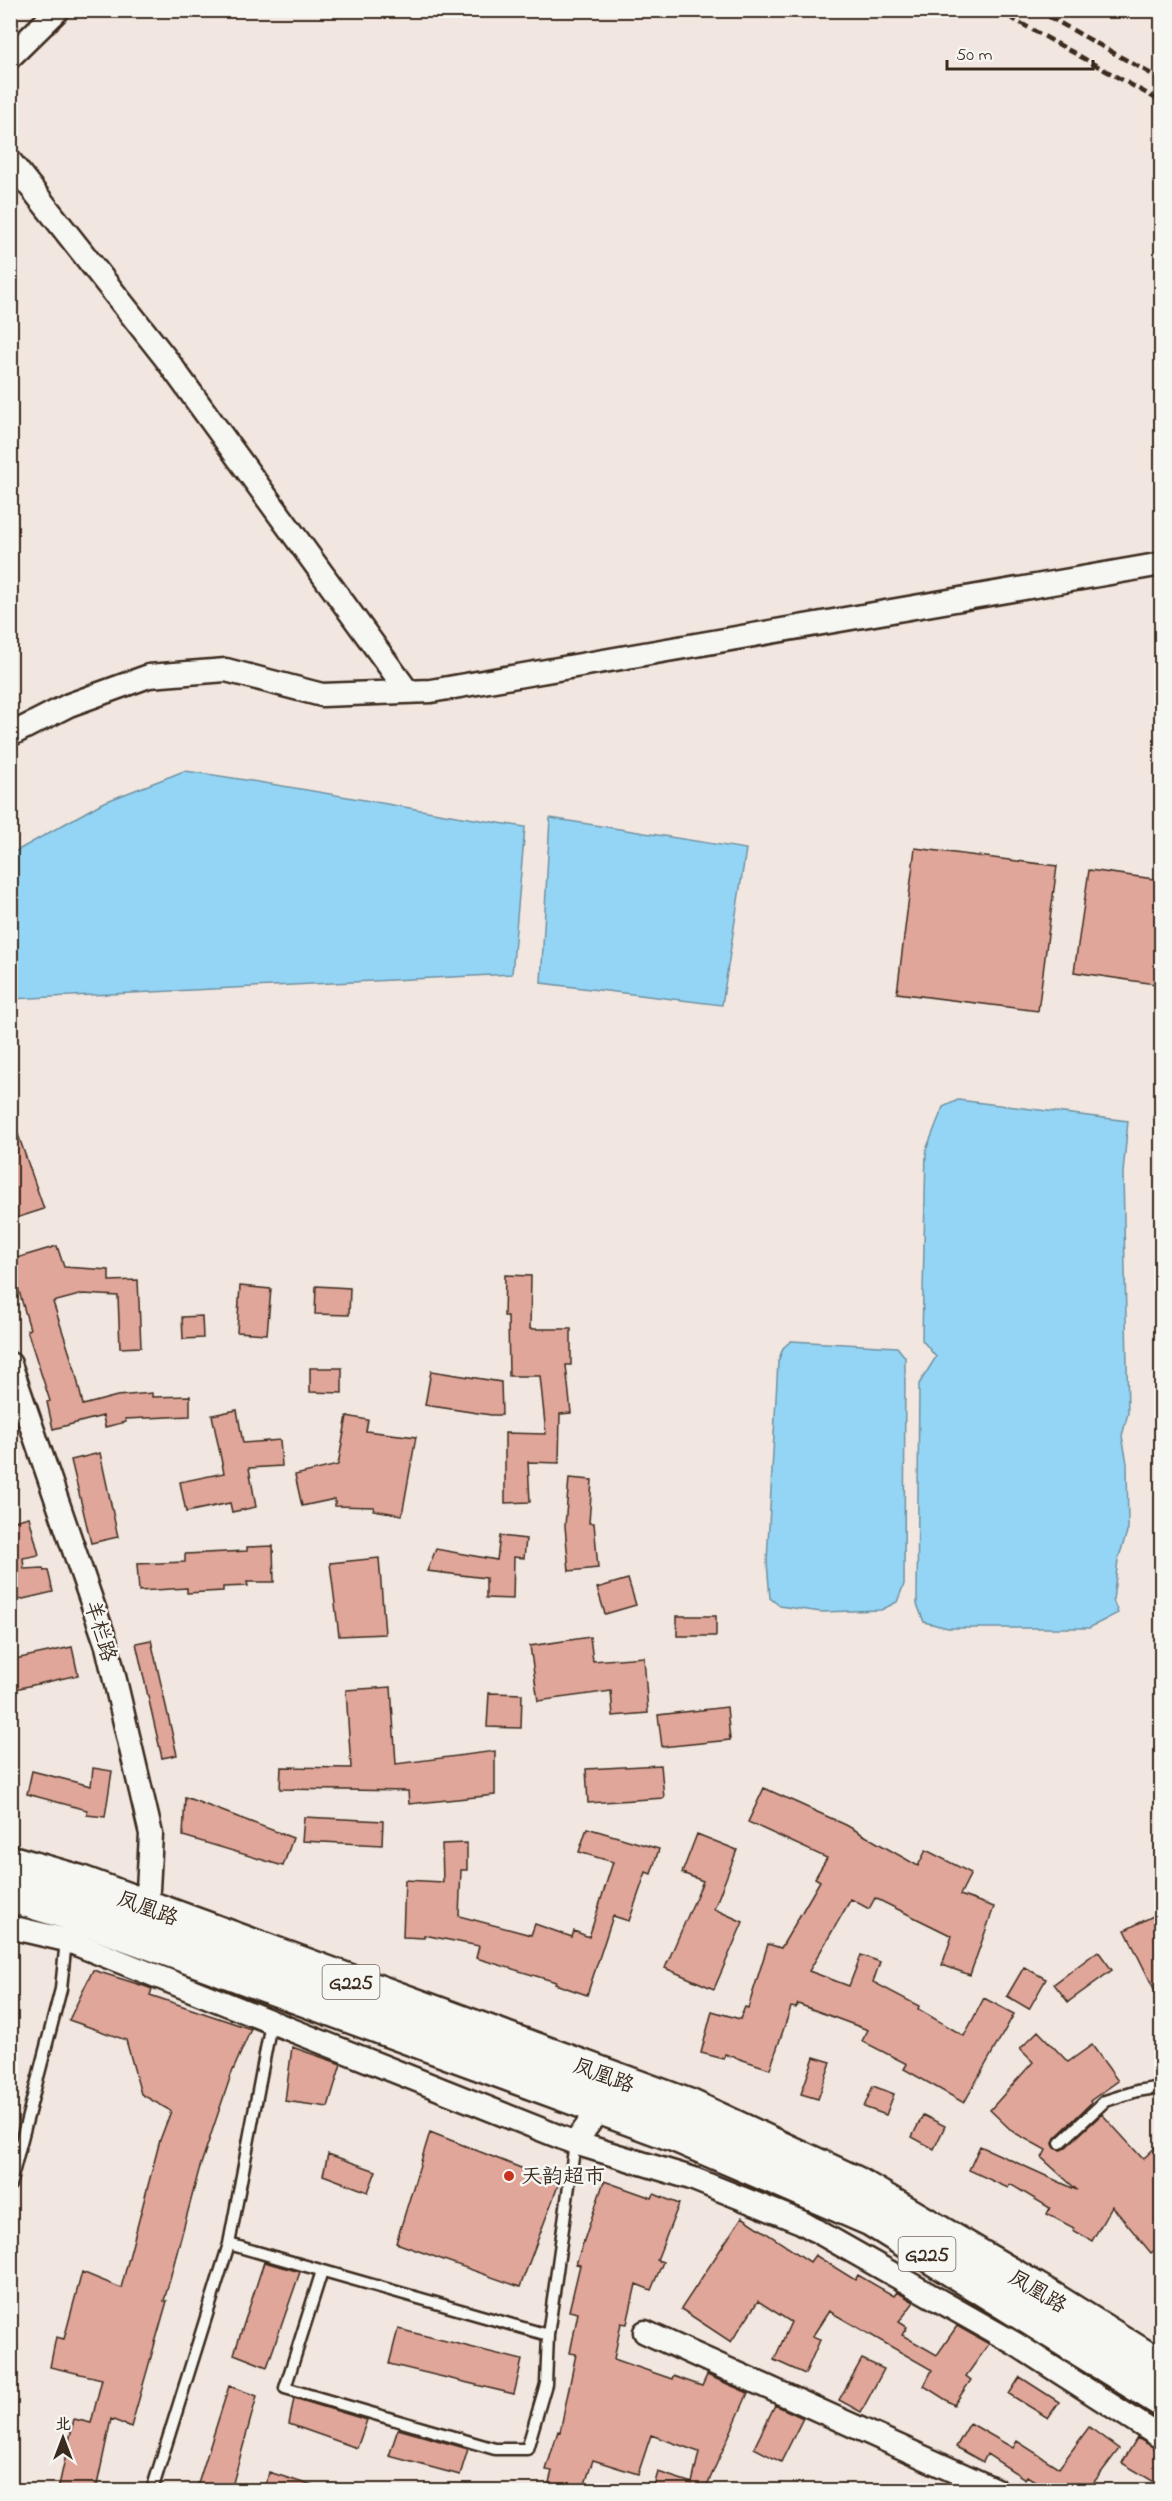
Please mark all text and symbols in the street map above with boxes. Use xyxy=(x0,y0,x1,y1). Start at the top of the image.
scale bar xyxy=(947,33,1092,71)
text: 50 m xyxy=(956,43,993,69)
street label: 羊栏路 xyxy=(76,1597,123,1666)
street label: 凤凰路 xyxy=(113,1885,182,1935)
road number: G225 xyxy=(322,1965,380,1999)
street label: 凤凰路 xyxy=(569,2052,638,2102)
place label: 天韵超市 xyxy=(521,2163,605,2193)
marker: 天韵超市 xyxy=(502,2169,516,2183)
road number: G225 xyxy=(898,2237,956,2271)
street label: 凤凰路 xyxy=(1002,2264,1072,2322)
north arrow xyxy=(33,2408,93,2468)
text: 北 xyxy=(55,2413,71,2437)

